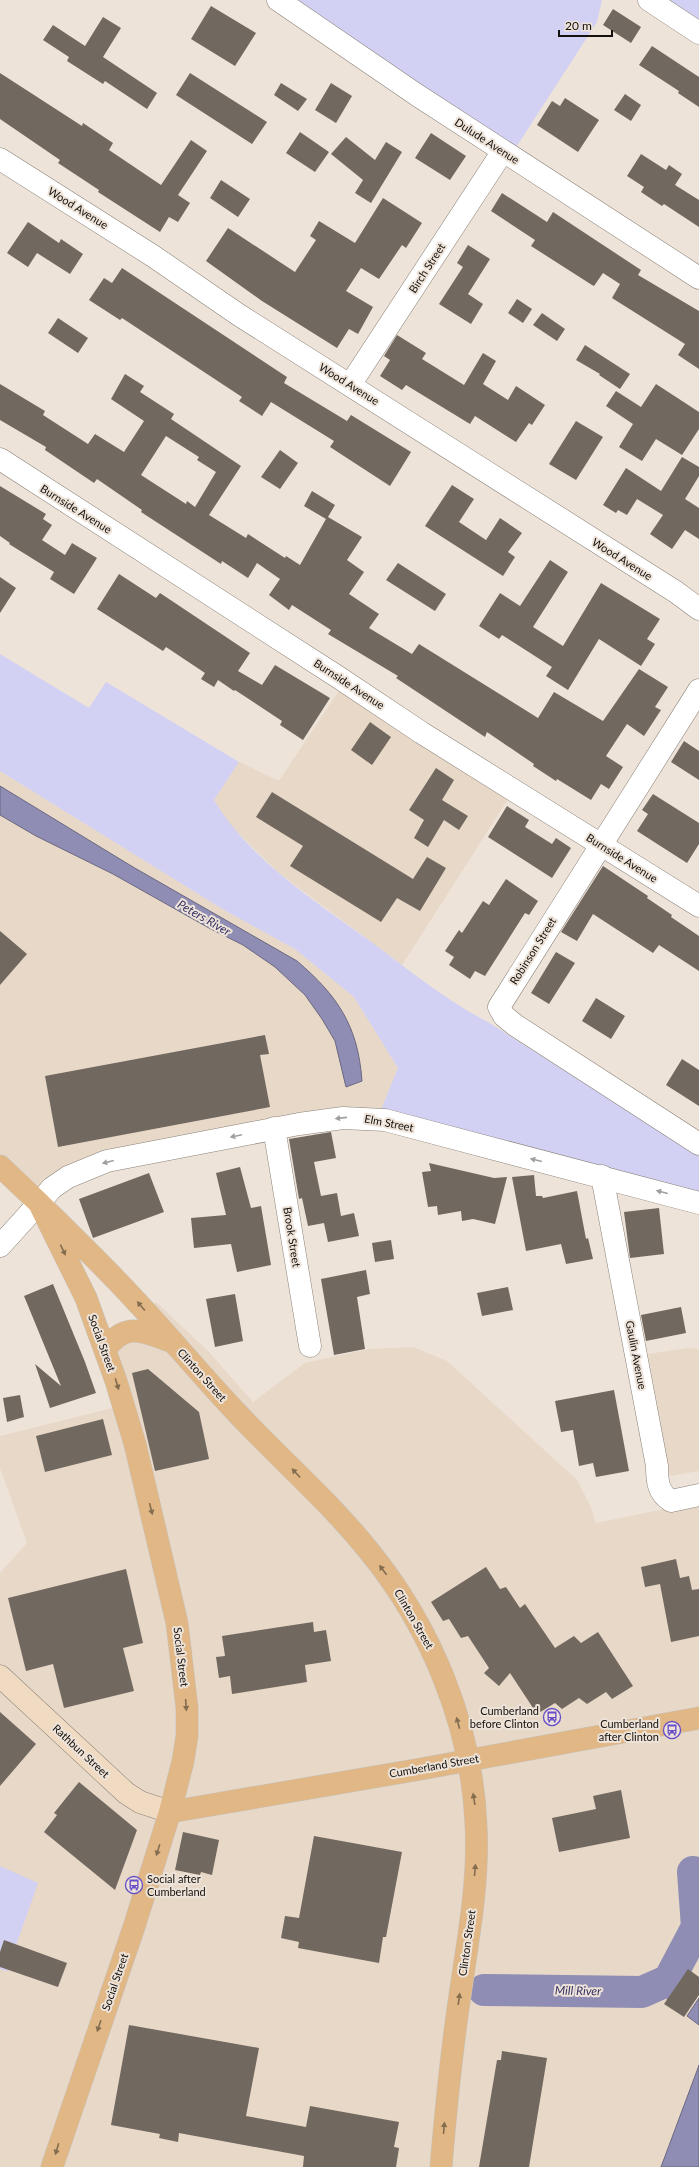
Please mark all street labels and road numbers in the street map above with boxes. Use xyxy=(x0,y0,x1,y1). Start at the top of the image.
street label: Dulude Avenue xyxy=(453,115,522,166)
street label: Wood Avenue xyxy=(46,184,111,231)
street label: Birch Street xyxy=(406,240,447,295)
street label: Wood Avenue xyxy=(317,360,382,407)
street label: Burnside Avenue xyxy=(38,481,114,536)
street label: Wood Avenue xyxy=(590,535,655,582)
street label: Burnside Avenue xyxy=(312,656,387,711)
street label: Burnside Avenue xyxy=(584,830,660,885)
street label: Robinson Street xyxy=(507,915,558,987)
street label: Elm Street xyxy=(363,1111,415,1134)
street label: Brook Street xyxy=(281,1206,304,1268)
street label: Social Street xyxy=(86,1312,119,1373)
street label: Gaulin Avenue xyxy=(623,1319,650,1391)
street label: Clinton Street xyxy=(175,1346,230,1404)
street label: Clinton Street xyxy=(392,1587,437,1651)
street label: Social Street xyxy=(171,1626,192,1688)
street label: Rathbun Street xyxy=(50,1721,112,1780)
street label: Cumberland Street xyxy=(388,1751,480,1780)
street label: Clinton Street xyxy=(455,1909,478,1977)
street label: Social Street xyxy=(99,1951,130,2012)

